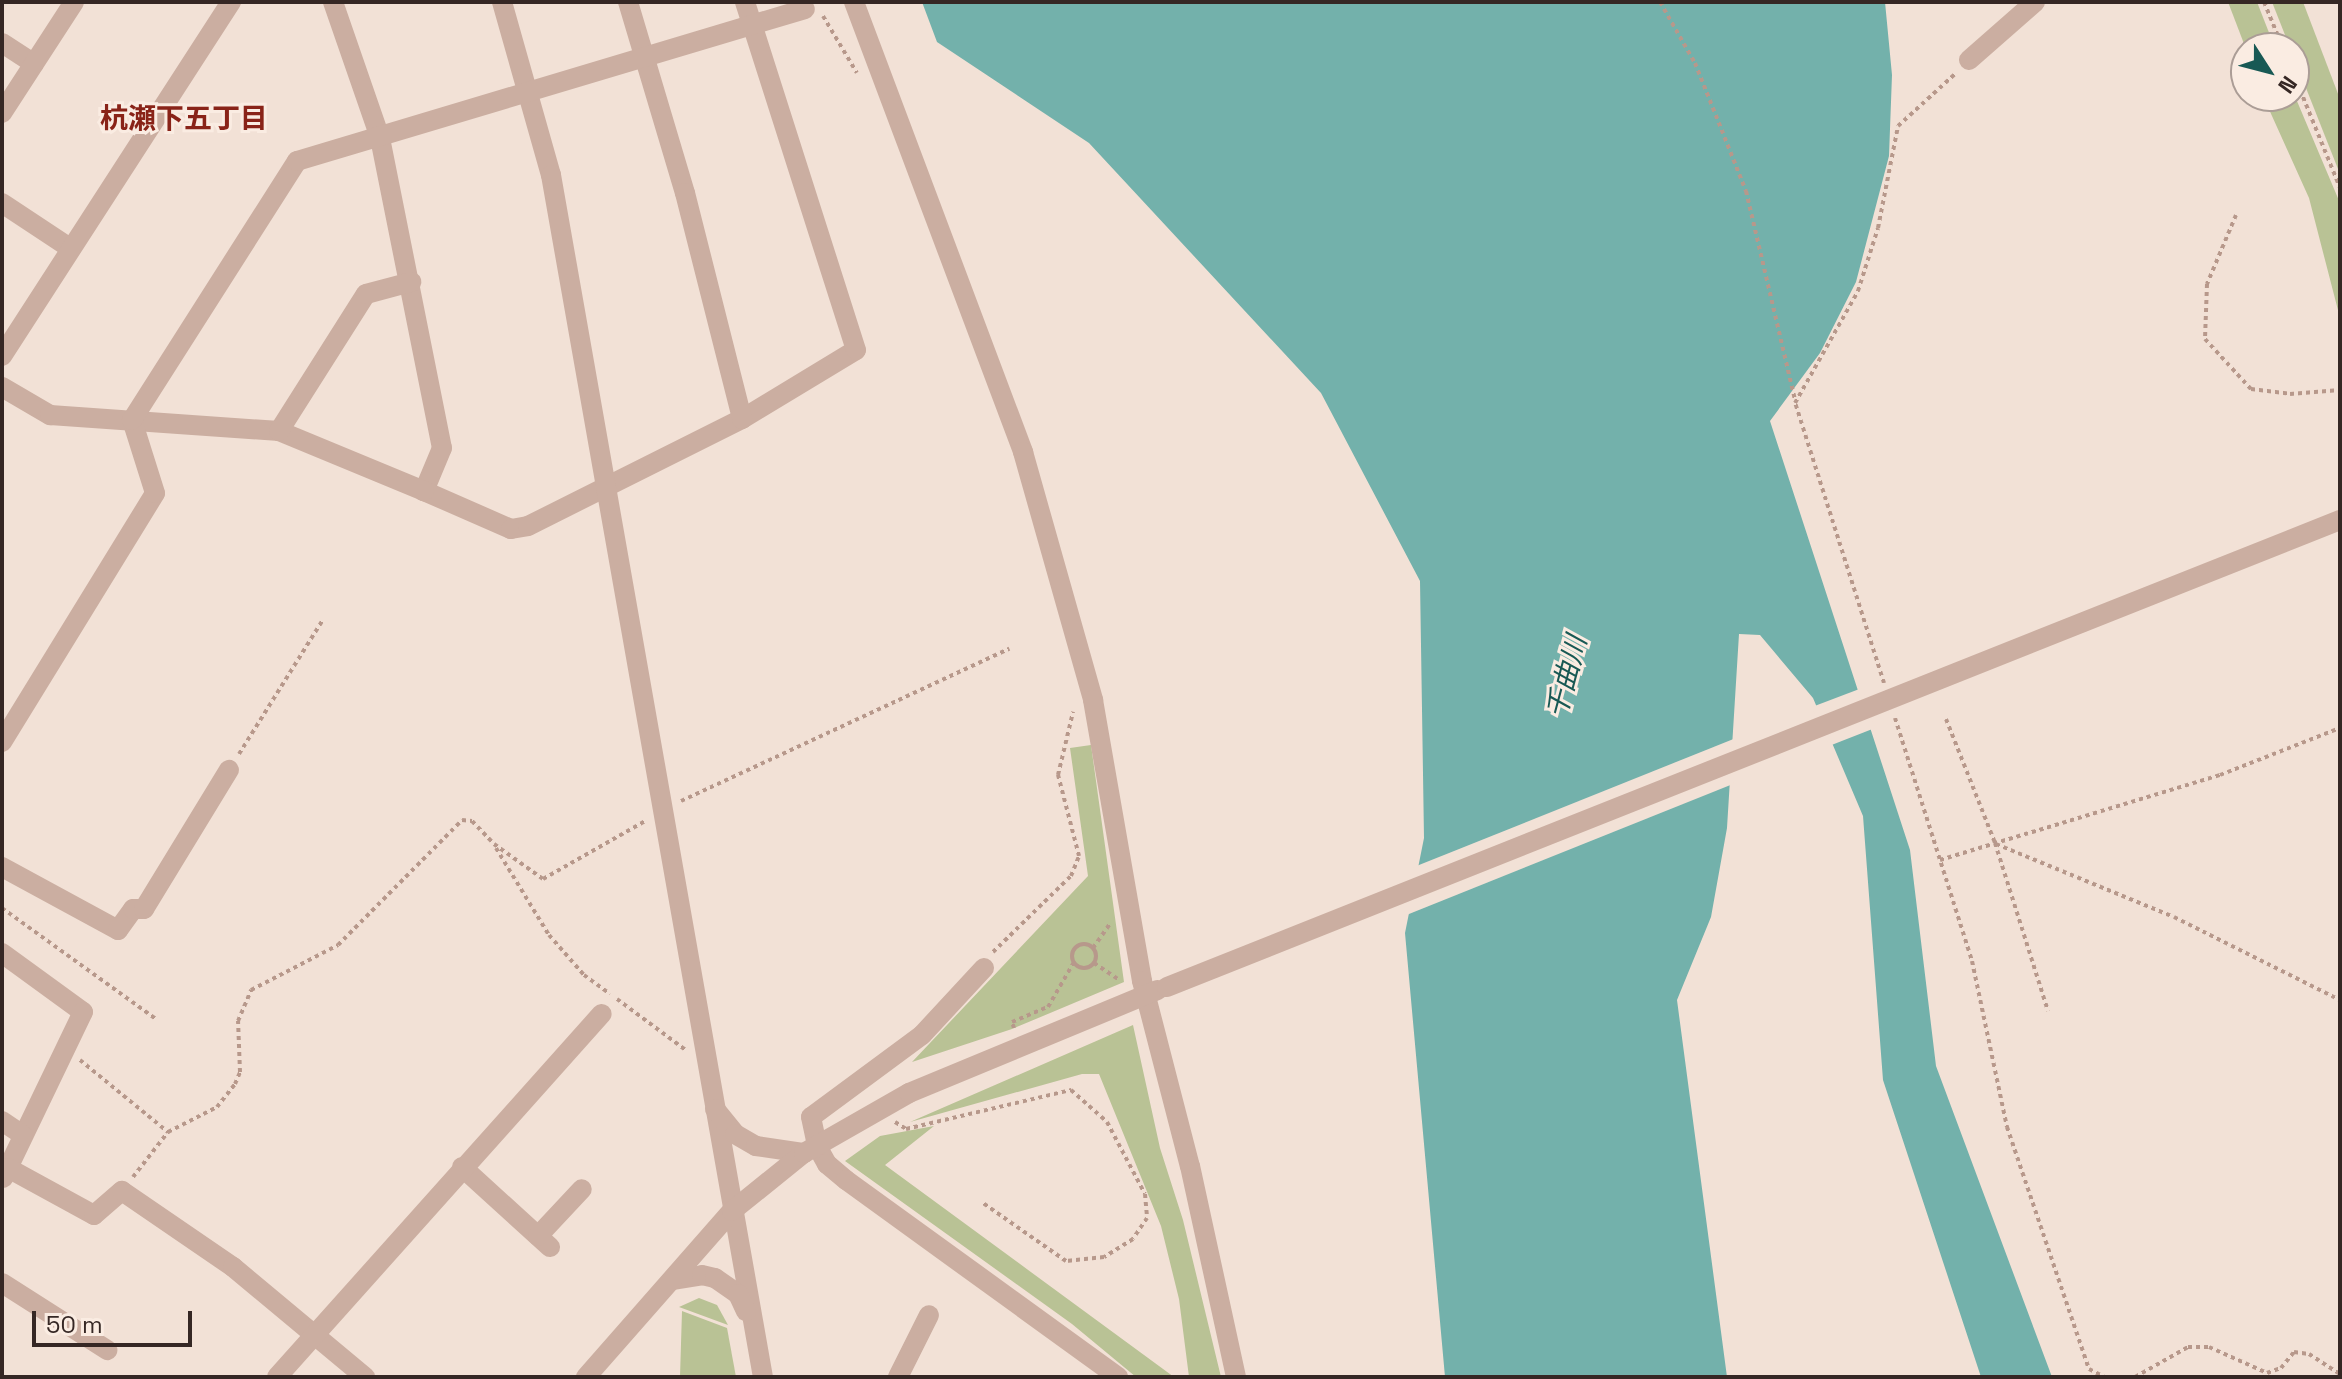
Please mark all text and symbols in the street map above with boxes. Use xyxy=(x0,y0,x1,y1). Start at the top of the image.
north arrow xyxy=(2230,32,2310,112)
text: N xyxy=(2272,71,2303,99)
district label: 杭瀬下五丁目 xyxy=(100,101,268,135)
water label: 千曲川 xyxy=(1539,632,1593,722)
scale bar xyxy=(36,1295,196,1345)
text: 50 m xyxy=(46,1309,103,1340)

